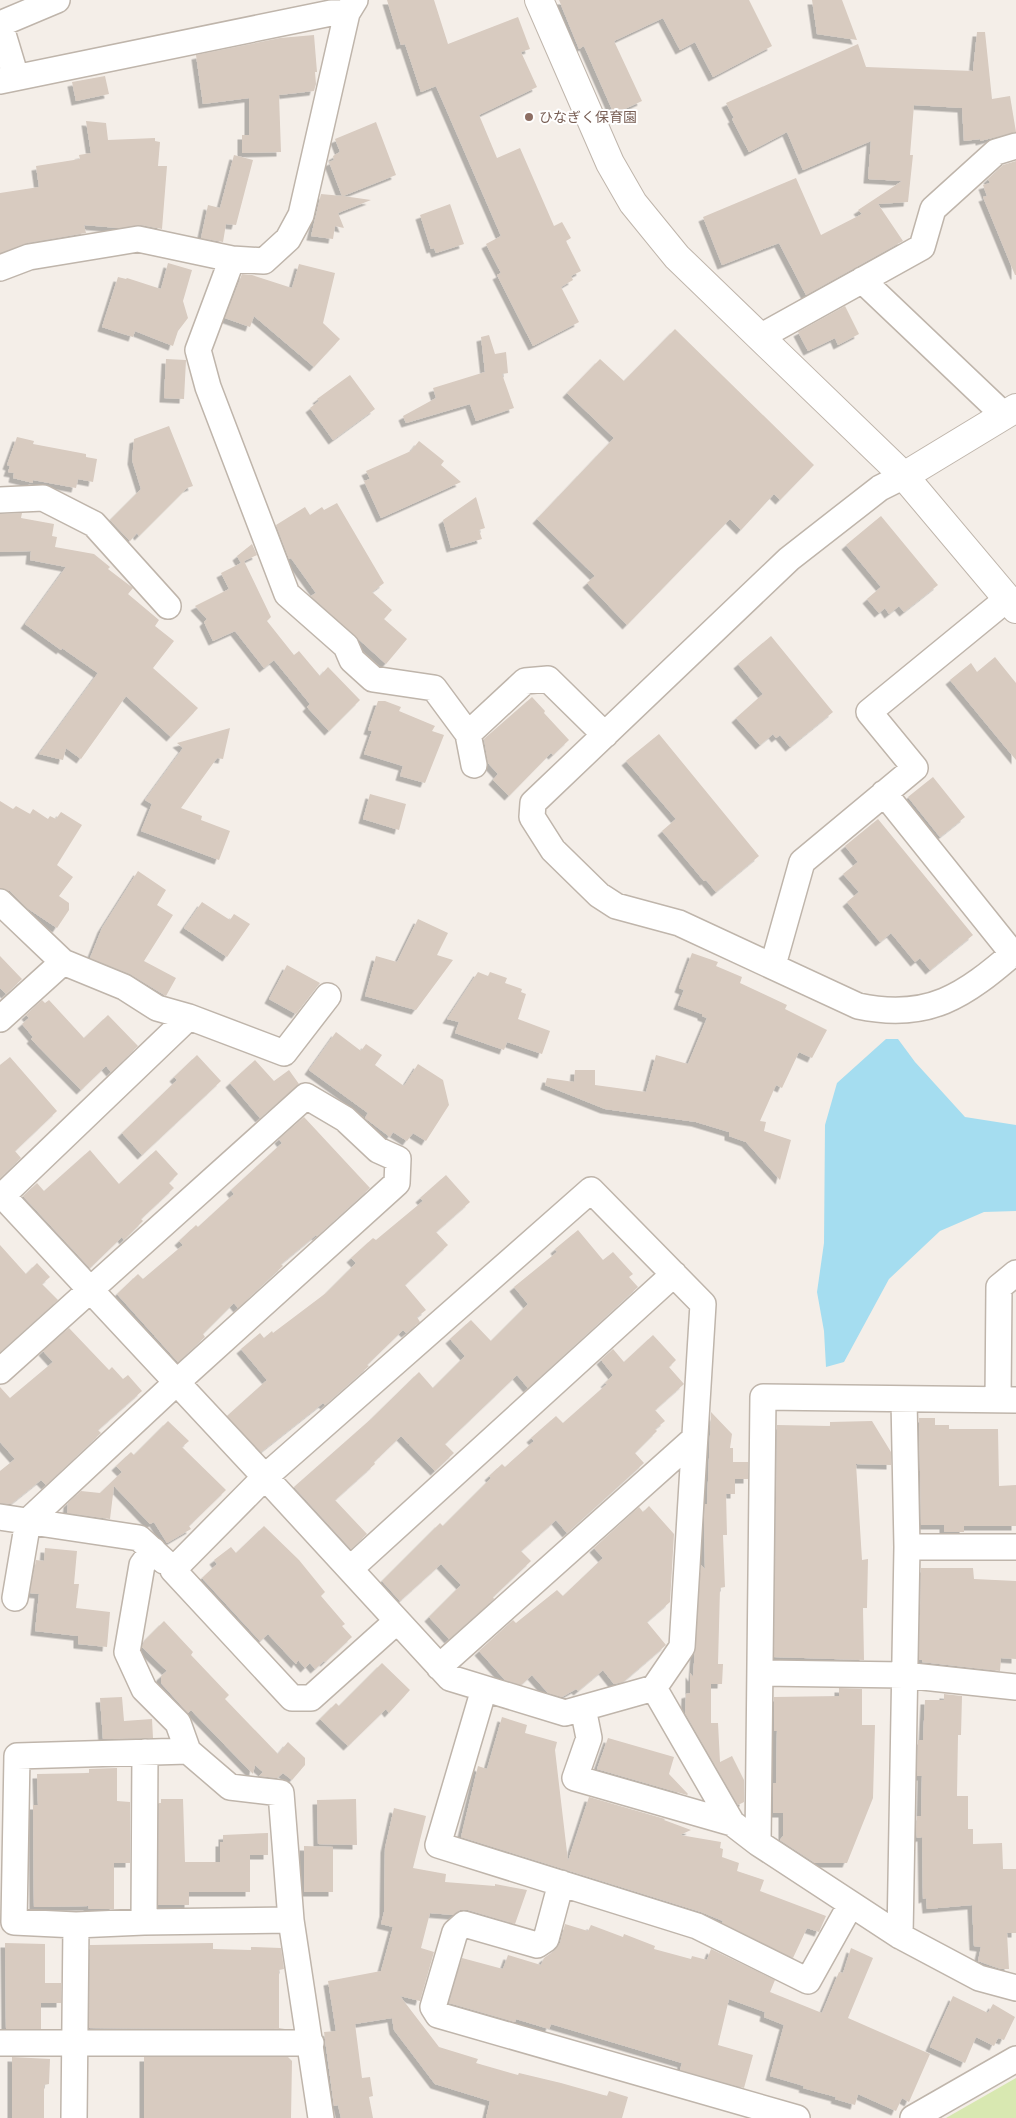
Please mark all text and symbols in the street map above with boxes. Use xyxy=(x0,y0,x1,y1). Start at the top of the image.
place label: ひなぎく保育園 xyxy=(539,109,637,125)
marker: ひなぎく保育園 xyxy=(523,111,535,123)

